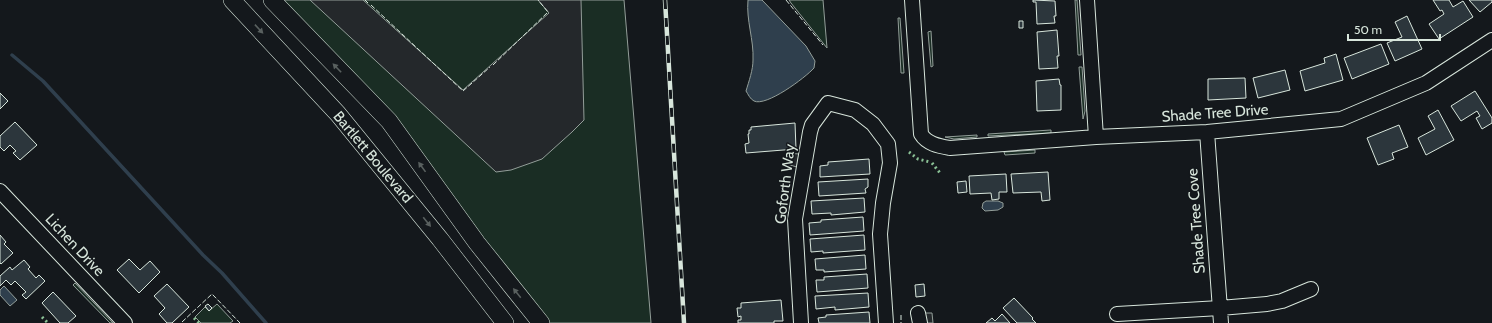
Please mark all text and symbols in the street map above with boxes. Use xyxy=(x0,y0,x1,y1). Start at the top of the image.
scale bar xyxy=(1348,16,1440,42)
text: 50 m xyxy=(1354,22,1382,37)
one-way arrow xyxy=(254,24,263,33)
one-way arrow xyxy=(332,63,342,73)
street label: Shade Tree Drive xyxy=(1161,100,1269,126)
street label: Bartlett Boulevard xyxy=(329,108,417,206)
street label: Goforth Way xyxy=(771,142,799,225)
one-way arrow xyxy=(417,161,426,172)
street label: Shade Tree Cove xyxy=(1183,167,1209,274)
street label: Lichen Drive xyxy=(42,210,109,280)
one-way arrow xyxy=(422,216,431,227)
one-way arrow xyxy=(512,287,521,298)

